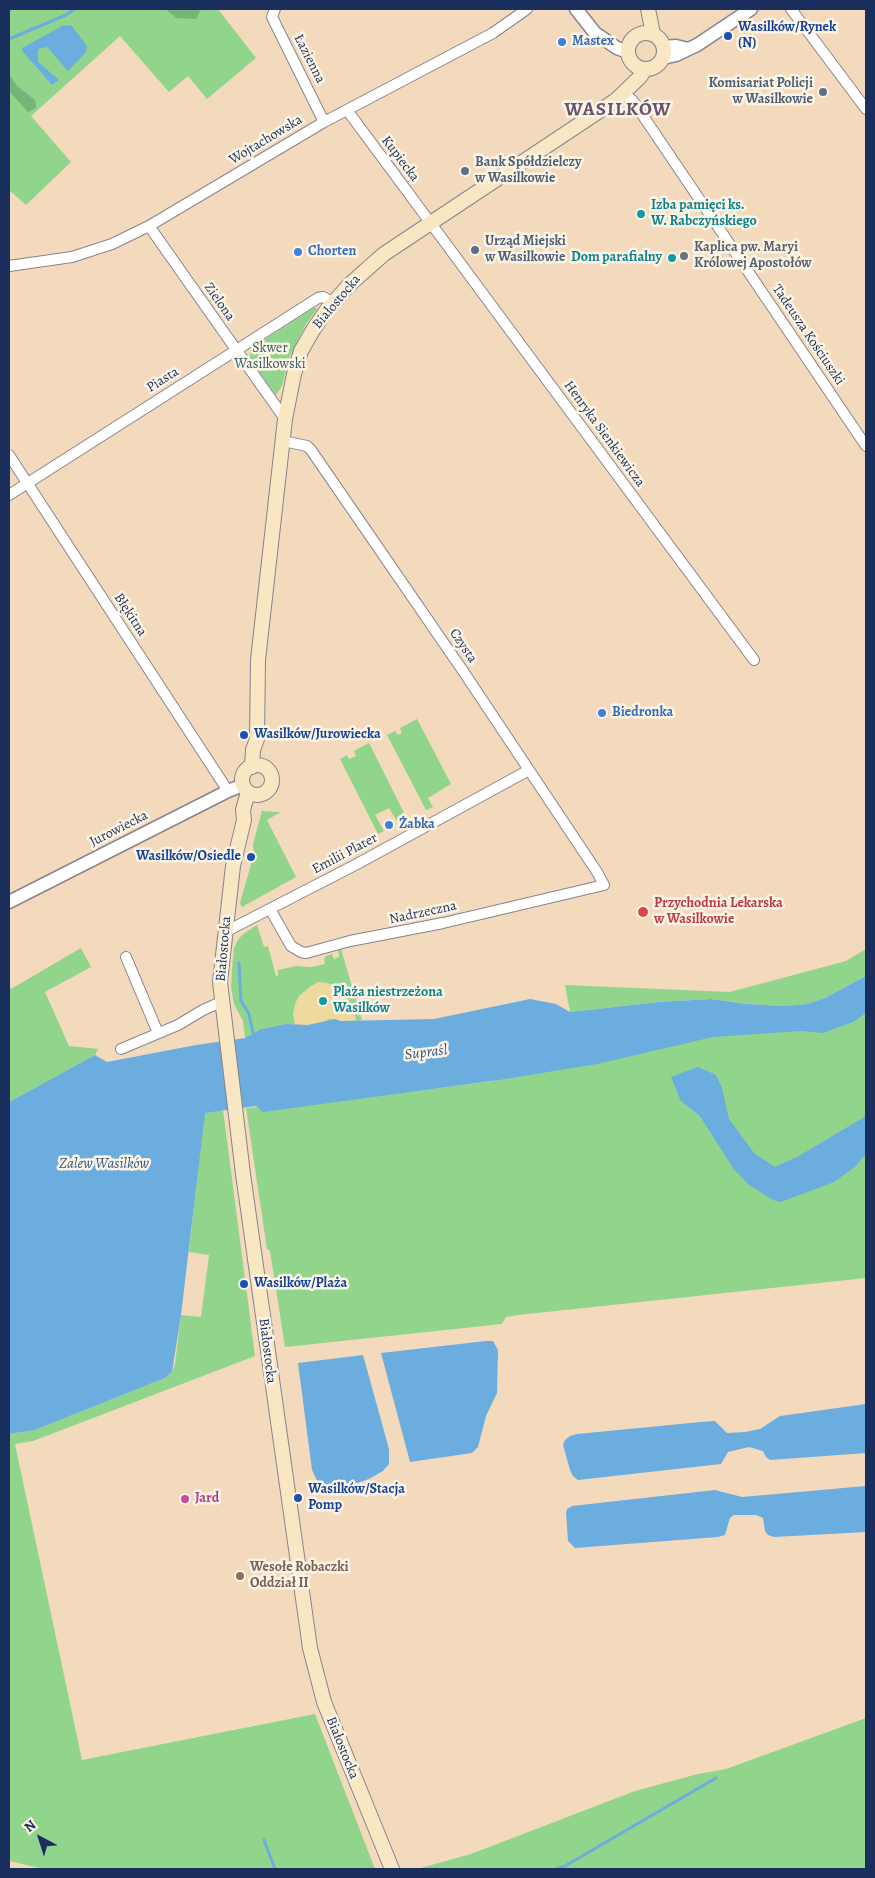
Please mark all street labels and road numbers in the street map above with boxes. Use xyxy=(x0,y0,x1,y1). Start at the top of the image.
street label: Łazienna xyxy=(290,32,328,86)
street label: Wojtachowska xyxy=(226,112,306,168)
street label: Kupiecka xyxy=(377,133,423,185)
street label: Białostocka xyxy=(309,271,365,333)
street label: Zielona xyxy=(200,280,238,324)
street label: Tadeusza Kościuszki xyxy=(768,282,848,388)
street label: Piasta xyxy=(144,364,182,396)
street label: Henryka Sienkiewicza xyxy=(560,378,648,490)
street label: Błękitna xyxy=(110,590,150,640)
street label: Czysta xyxy=(445,626,481,666)
street label: Jurowiecka xyxy=(87,807,151,851)
street label: Emilii Plater xyxy=(310,830,380,878)
street label: Nadrzeczna xyxy=(388,898,458,928)
street label: Białostocka xyxy=(213,915,235,983)
street label: Białostocka xyxy=(255,1317,279,1385)
street label: Białostocka xyxy=(322,1714,362,1782)

